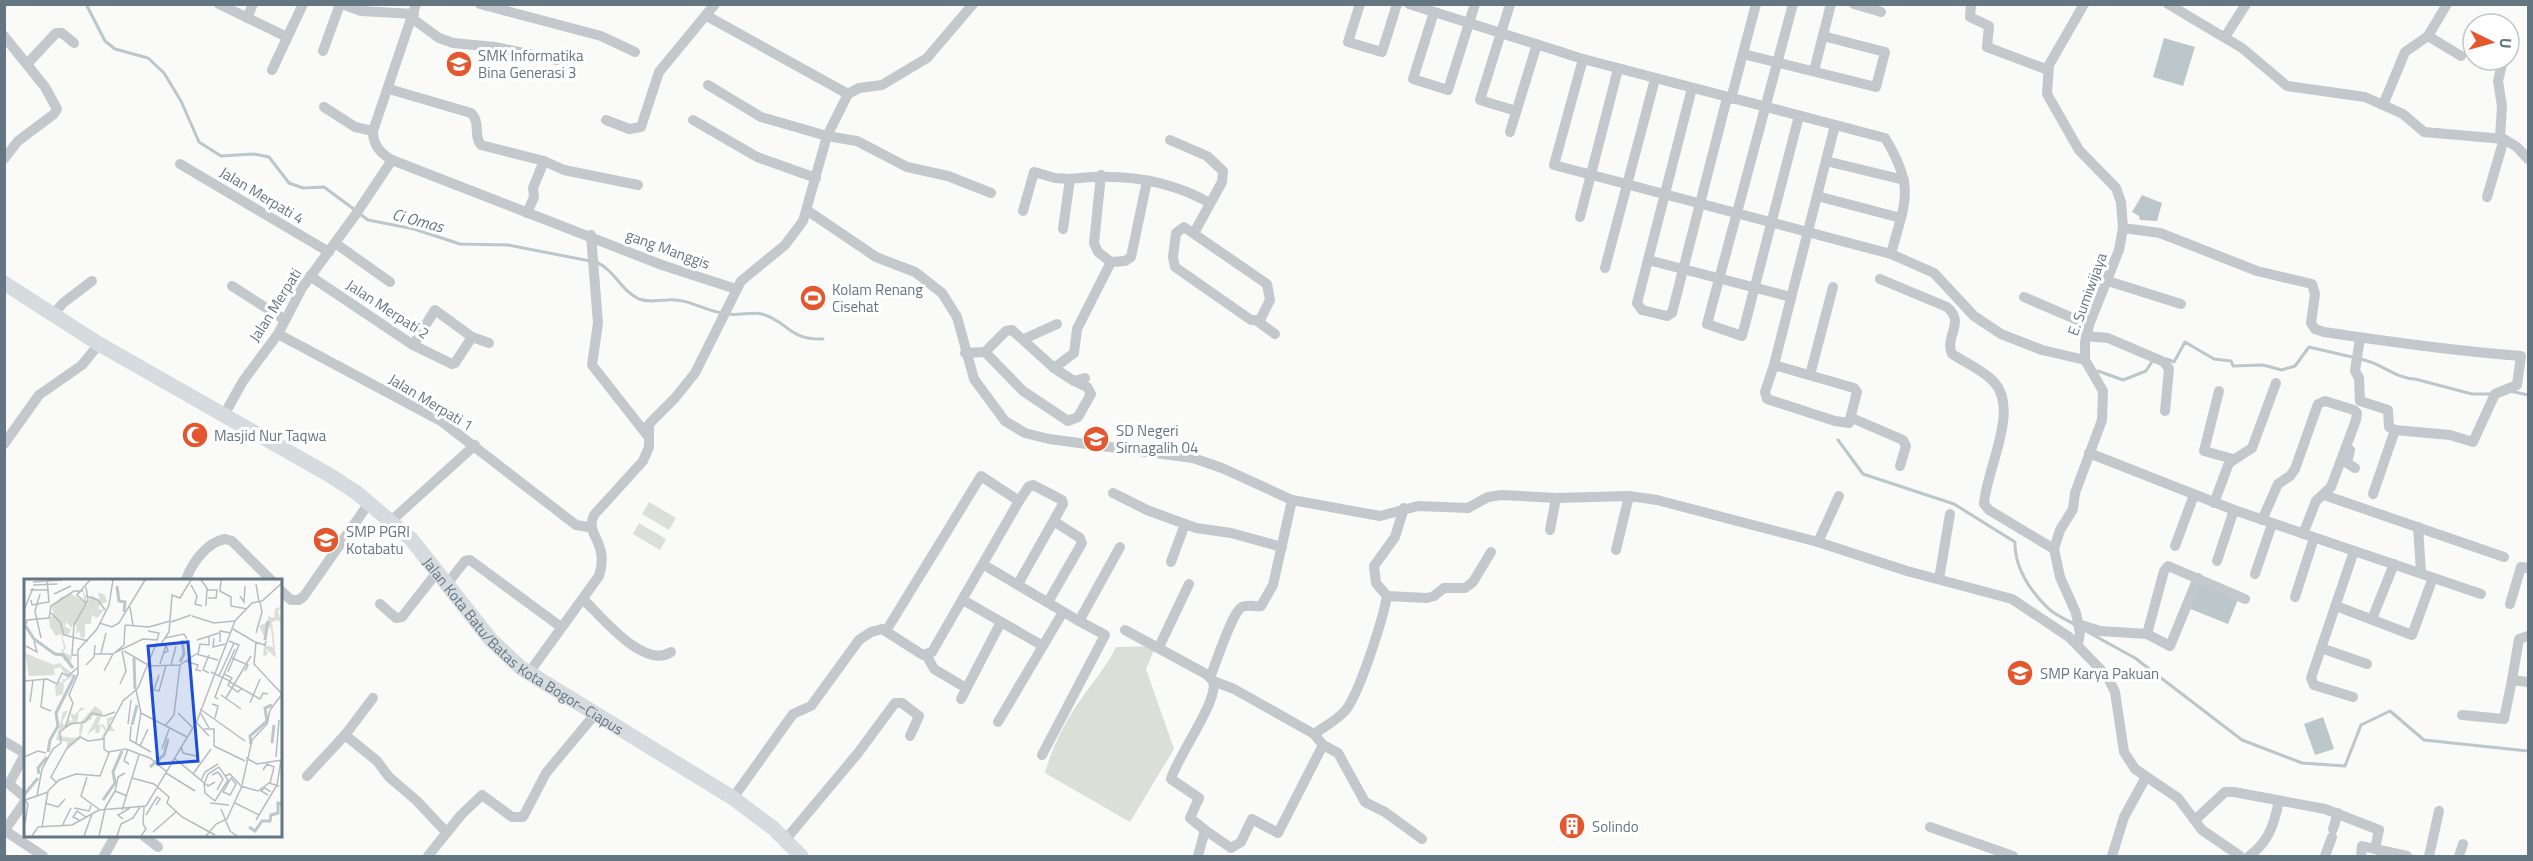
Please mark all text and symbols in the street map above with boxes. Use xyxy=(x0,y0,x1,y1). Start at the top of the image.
north arrow xyxy=(2461,12,2521,72)
text: U xyxy=(2494,37,2518,50)
place label: SMK Informatika Bina Generasi 3 xyxy=(478,44,584,84)
school or university icon: SMK Informatika Bina Generasi 3 xyxy=(444,49,474,79)
street label: Jalan Merpati 4 xyxy=(215,161,309,229)
water label: Ci Omas xyxy=(390,202,447,239)
street label: gang Manggis xyxy=(623,223,713,275)
street label: E. Sumiwijaya xyxy=(2061,249,2113,339)
street label: Jalan Merpati xyxy=(243,264,307,346)
street label: Jalan Merpati 2 xyxy=(342,273,434,345)
place label: Kolam Renang Cisehat xyxy=(832,278,923,318)
sports icon: Kolam Renang Cisehat xyxy=(798,283,828,313)
street label: Jalan Merpati 1 xyxy=(384,368,478,436)
place label: SD Negeri Sirnagalih 04 xyxy=(1116,419,1198,459)
mosque icon: Masjid Nur Taqwa xyxy=(180,420,210,450)
place label: Masjid Nur Taqwa xyxy=(214,424,327,447)
school or university icon: SD Negeri Sirnagalih 04 xyxy=(1081,424,1111,454)
place label: SMP PGRI Kotabatu xyxy=(346,520,410,560)
school or university icon: SMP PGRI Kotabatu xyxy=(311,525,341,555)
street label: Jalan Kota Batu/Batas Kota Bogor–Ciapus xyxy=(418,552,628,740)
inset map xyxy=(24,579,282,837)
school or university icon: SMP Karya Pakuan xyxy=(2005,658,2035,688)
place label: SMP Karya Pakuan xyxy=(2040,662,2159,685)
building icon: Solindo xyxy=(1557,811,1587,841)
place label: Solindo xyxy=(1592,815,1639,838)

